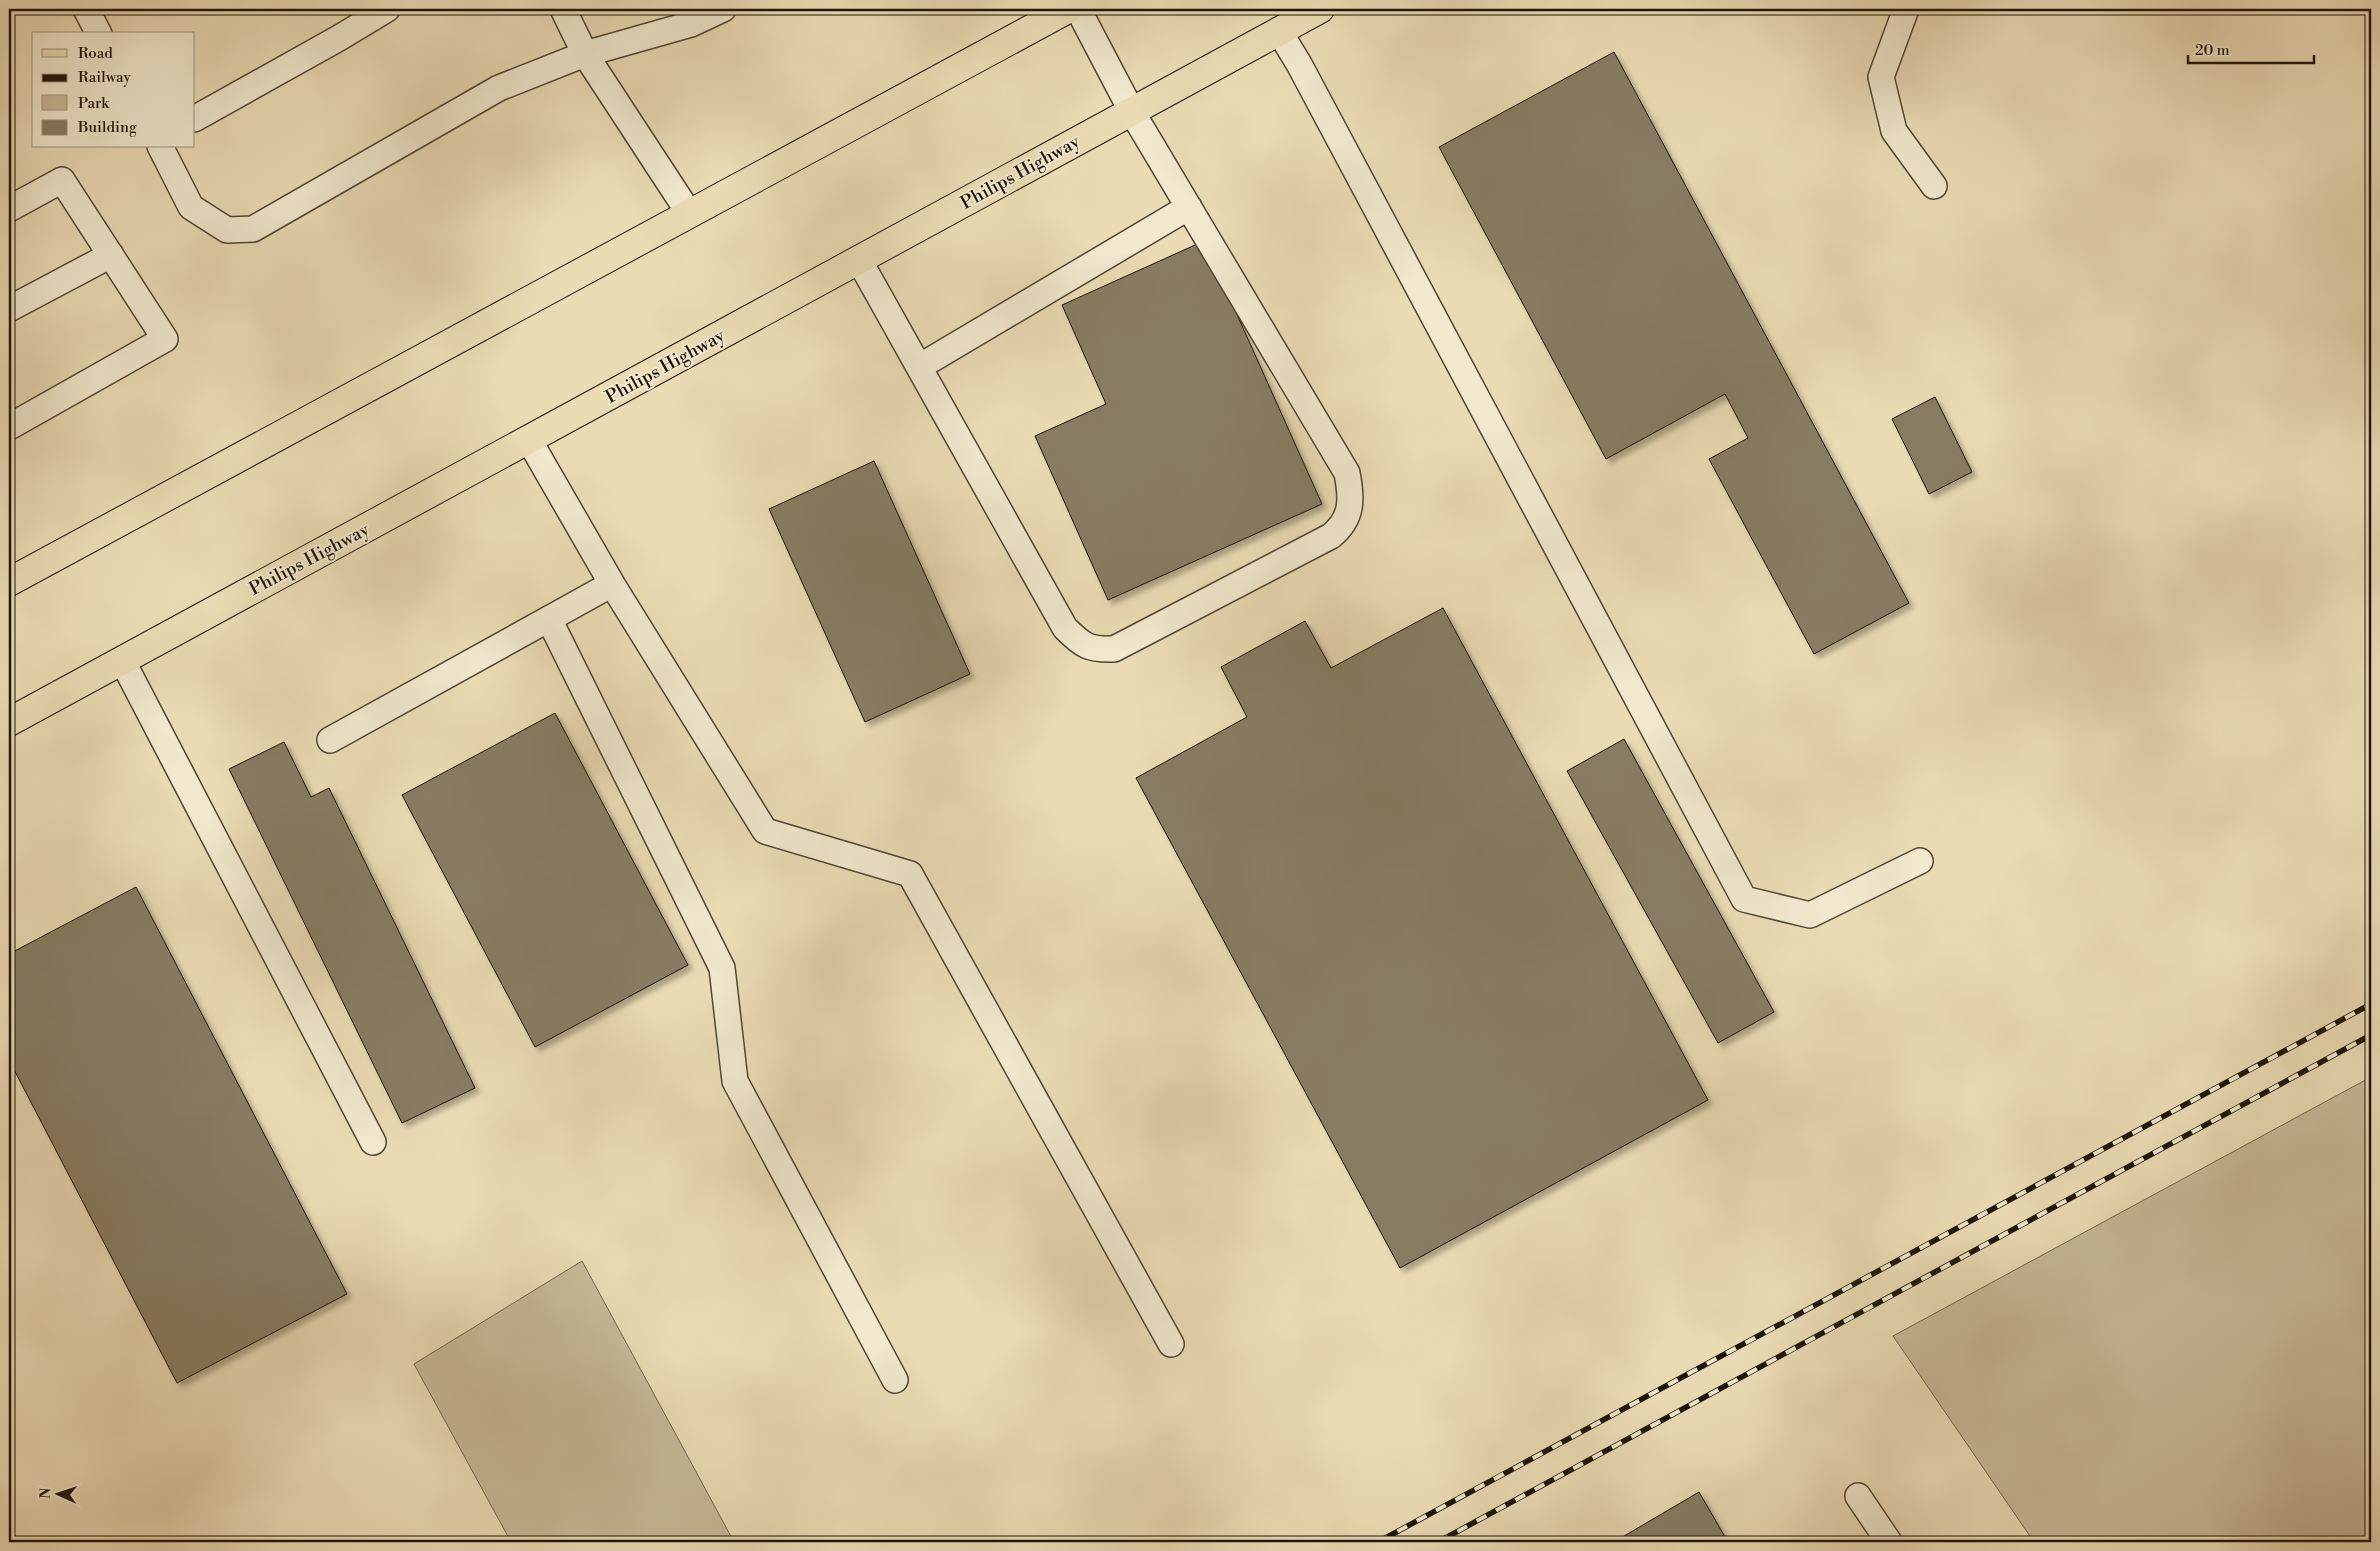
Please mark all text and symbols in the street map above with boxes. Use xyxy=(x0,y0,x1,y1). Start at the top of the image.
legend xyxy=(32,32,195,148)
scale bar xyxy=(2188,32,2314,64)
text: 20 m xyxy=(2195,41,2230,60)
text: Road xyxy=(78,44,113,63)
text: Railway xyxy=(78,68,132,87)
text: Park xyxy=(78,94,110,113)
text: Building xyxy=(77,118,137,137)
street label: Philips Highway xyxy=(957,130,1084,215)
street label: Philips Highway xyxy=(602,324,729,409)
street label: Philips Highway xyxy=(245,518,373,601)
north arrow xyxy=(32,1468,82,1518)
text: N xyxy=(37,1487,55,1499)

